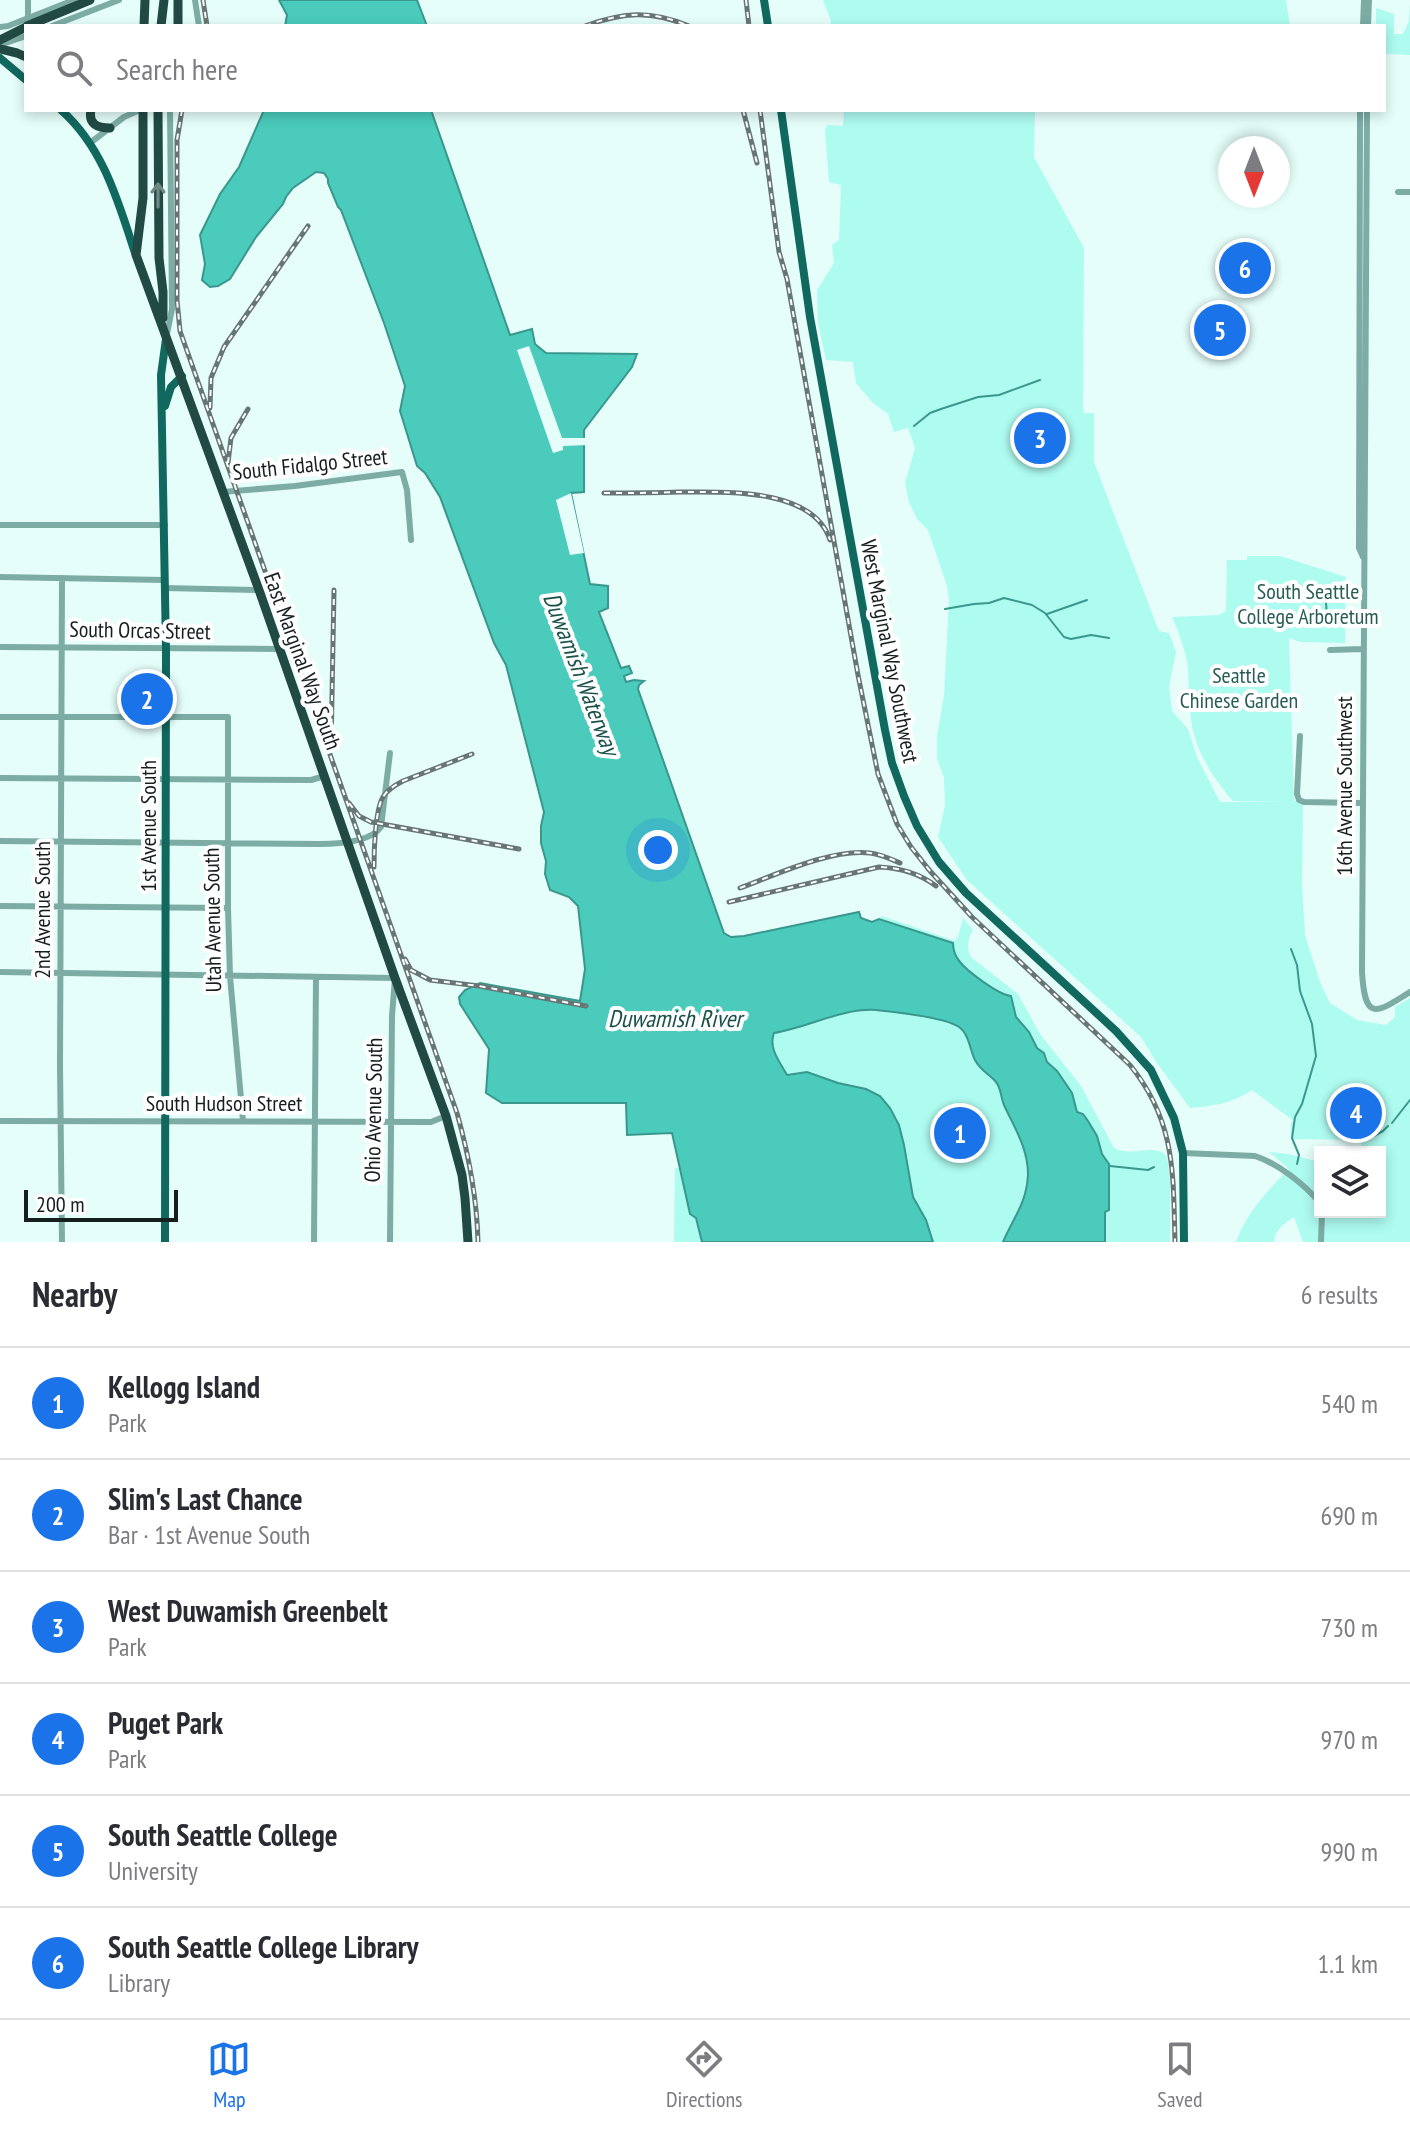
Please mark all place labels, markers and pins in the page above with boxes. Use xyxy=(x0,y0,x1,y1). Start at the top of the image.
pin: 6 xyxy=(1219,238,1271,298)
pin: 5 xyxy=(1194,300,1246,360)
pin: 3 xyxy=(1014,408,1066,468)
pin: 2 xyxy=(121,669,173,729)
pin: 4 xyxy=(1330,1083,1382,1143)
pin: 1 xyxy=(934,1103,986,1163)

